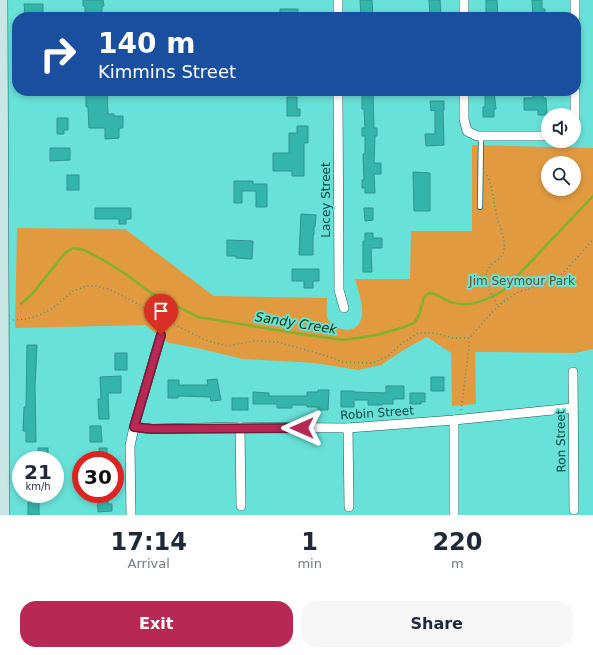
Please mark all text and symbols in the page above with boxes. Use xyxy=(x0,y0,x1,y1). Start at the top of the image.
text: 140 m xyxy=(98,27,195,60)
icon: right xyxy=(32,28,84,80)
text: Kimmins Street xyxy=(98,61,236,82)
map controls xyxy=(541,108,581,196)
button: sound xyxy=(541,108,581,148)
button: search xyxy=(541,156,581,196)
street label: Lacey Street xyxy=(319,162,333,238)
park label: Jim Seymour Park xyxy=(468,274,575,288)
pin xyxy=(144,294,178,335)
icon: arrive xyxy=(150,300,172,322)
water label: Sandy Creek xyxy=(254,309,338,337)
street label: Robin Street xyxy=(340,403,415,423)
position arrow xyxy=(281,407,323,449)
street label: Ron Street xyxy=(553,409,569,473)
speed limit sign: 30 xyxy=(72,451,124,503)
text: 21 xyxy=(24,460,52,484)
text: km/h xyxy=(25,481,51,492)
text: 17:14 xyxy=(110,528,187,556)
text: 1 xyxy=(301,528,318,556)
text: 220 xyxy=(432,528,482,556)
text: Arrival xyxy=(128,556,170,571)
text: min xyxy=(297,556,322,571)
text: m xyxy=(451,556,464,571)
button: Exit xyxy=(20,601,293,647)
button: Share xyxy=(301,601,573,647)

